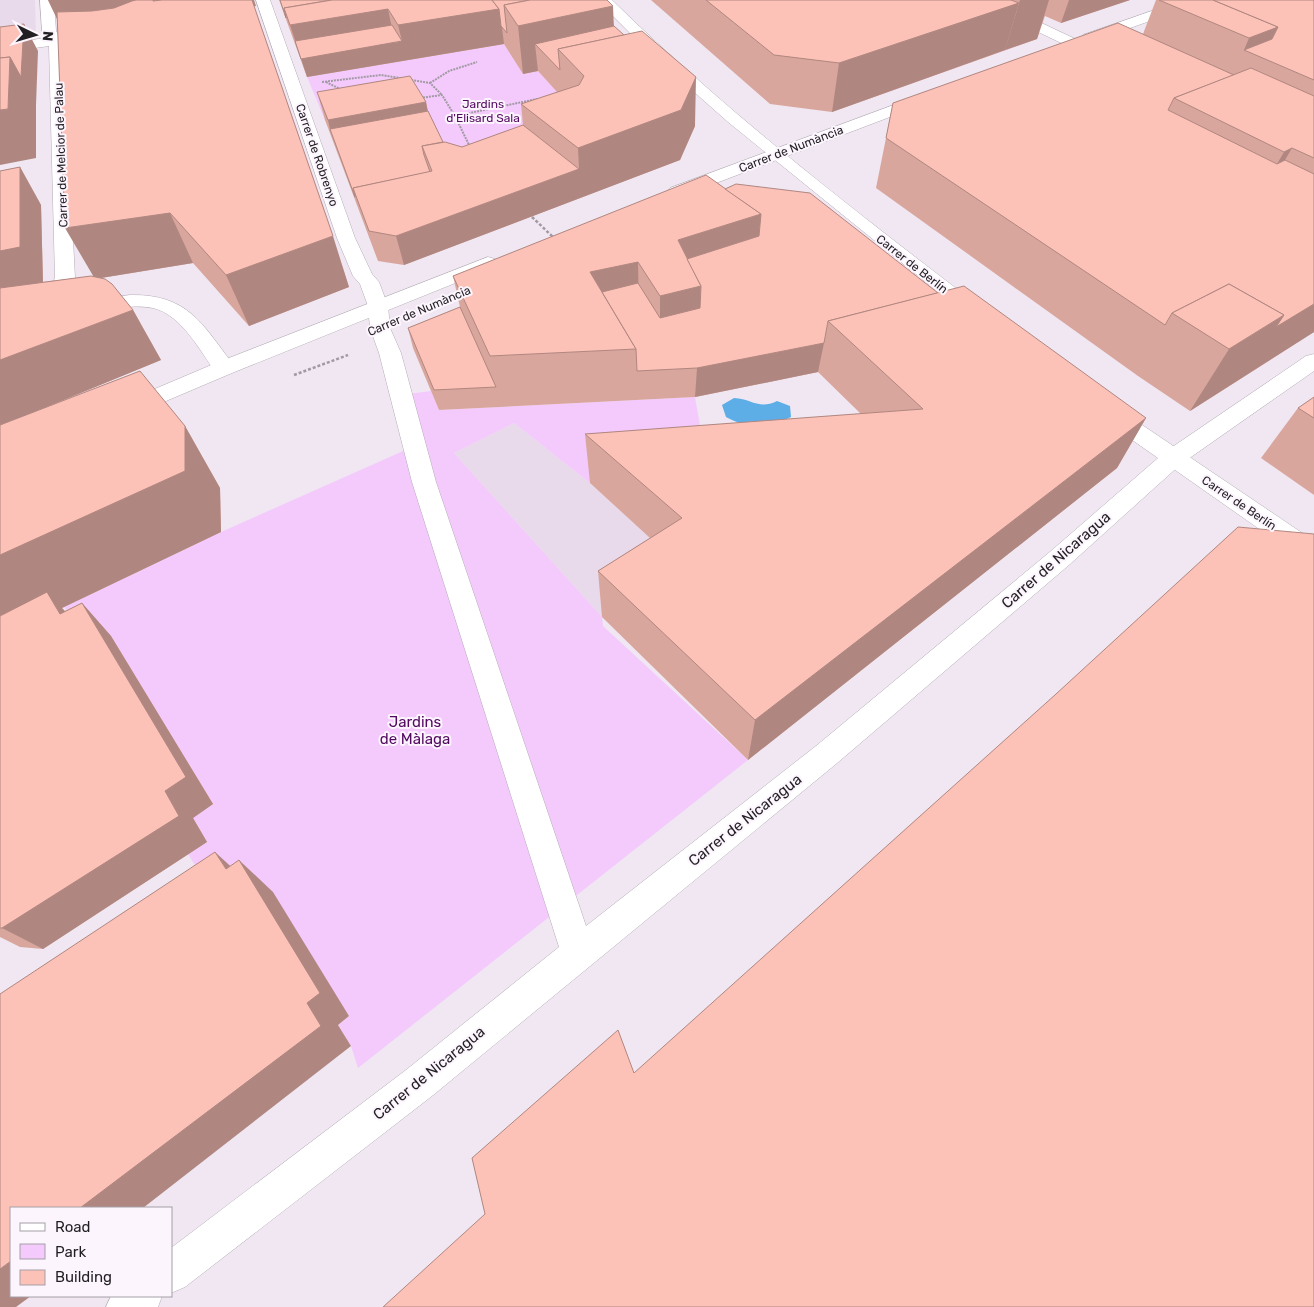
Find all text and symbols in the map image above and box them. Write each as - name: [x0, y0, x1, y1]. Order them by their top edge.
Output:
- north arrow: [10, 10, 60, 60]
- text: N: [39, 30, 56, 42]
- street label: Carrer de Melcior de Palau: [51, 82, 71, 228]
- park label: Jardins d'Elisard Sala: [446, 97, 520, 125]
- street label: Carrer de Robrenyo: [293, 102, 341, 208]
- street label: Carrer de Numància: [737, 123, 845, 175]
- street label: Carrer de Berlín: [874, 232, 950, 296]
- street label: Carrer de Numància: [365, 283, 473, 339]
- street label: Carrer de Berlín: [1199, 473, 1279, 533]
- street label: Carrer de Nicaragua: [998, 508, 1114, 612]
- park label: Jardins de Màlaga: [380, 713, 450, 748]
- street label: Carrer de Nicaragua: [685, 770, 805, 870]
- street label: Carrer de Nicaragua: [369, 1022, 489, 1124]
- legend: [10, 1207, 172, 1297]
- text: Road: [55, 1218, 91, 1236]
- text: Park: [55, 1243, 86, 1261]
- text: Building: [55, 1268, 112, 1286]

